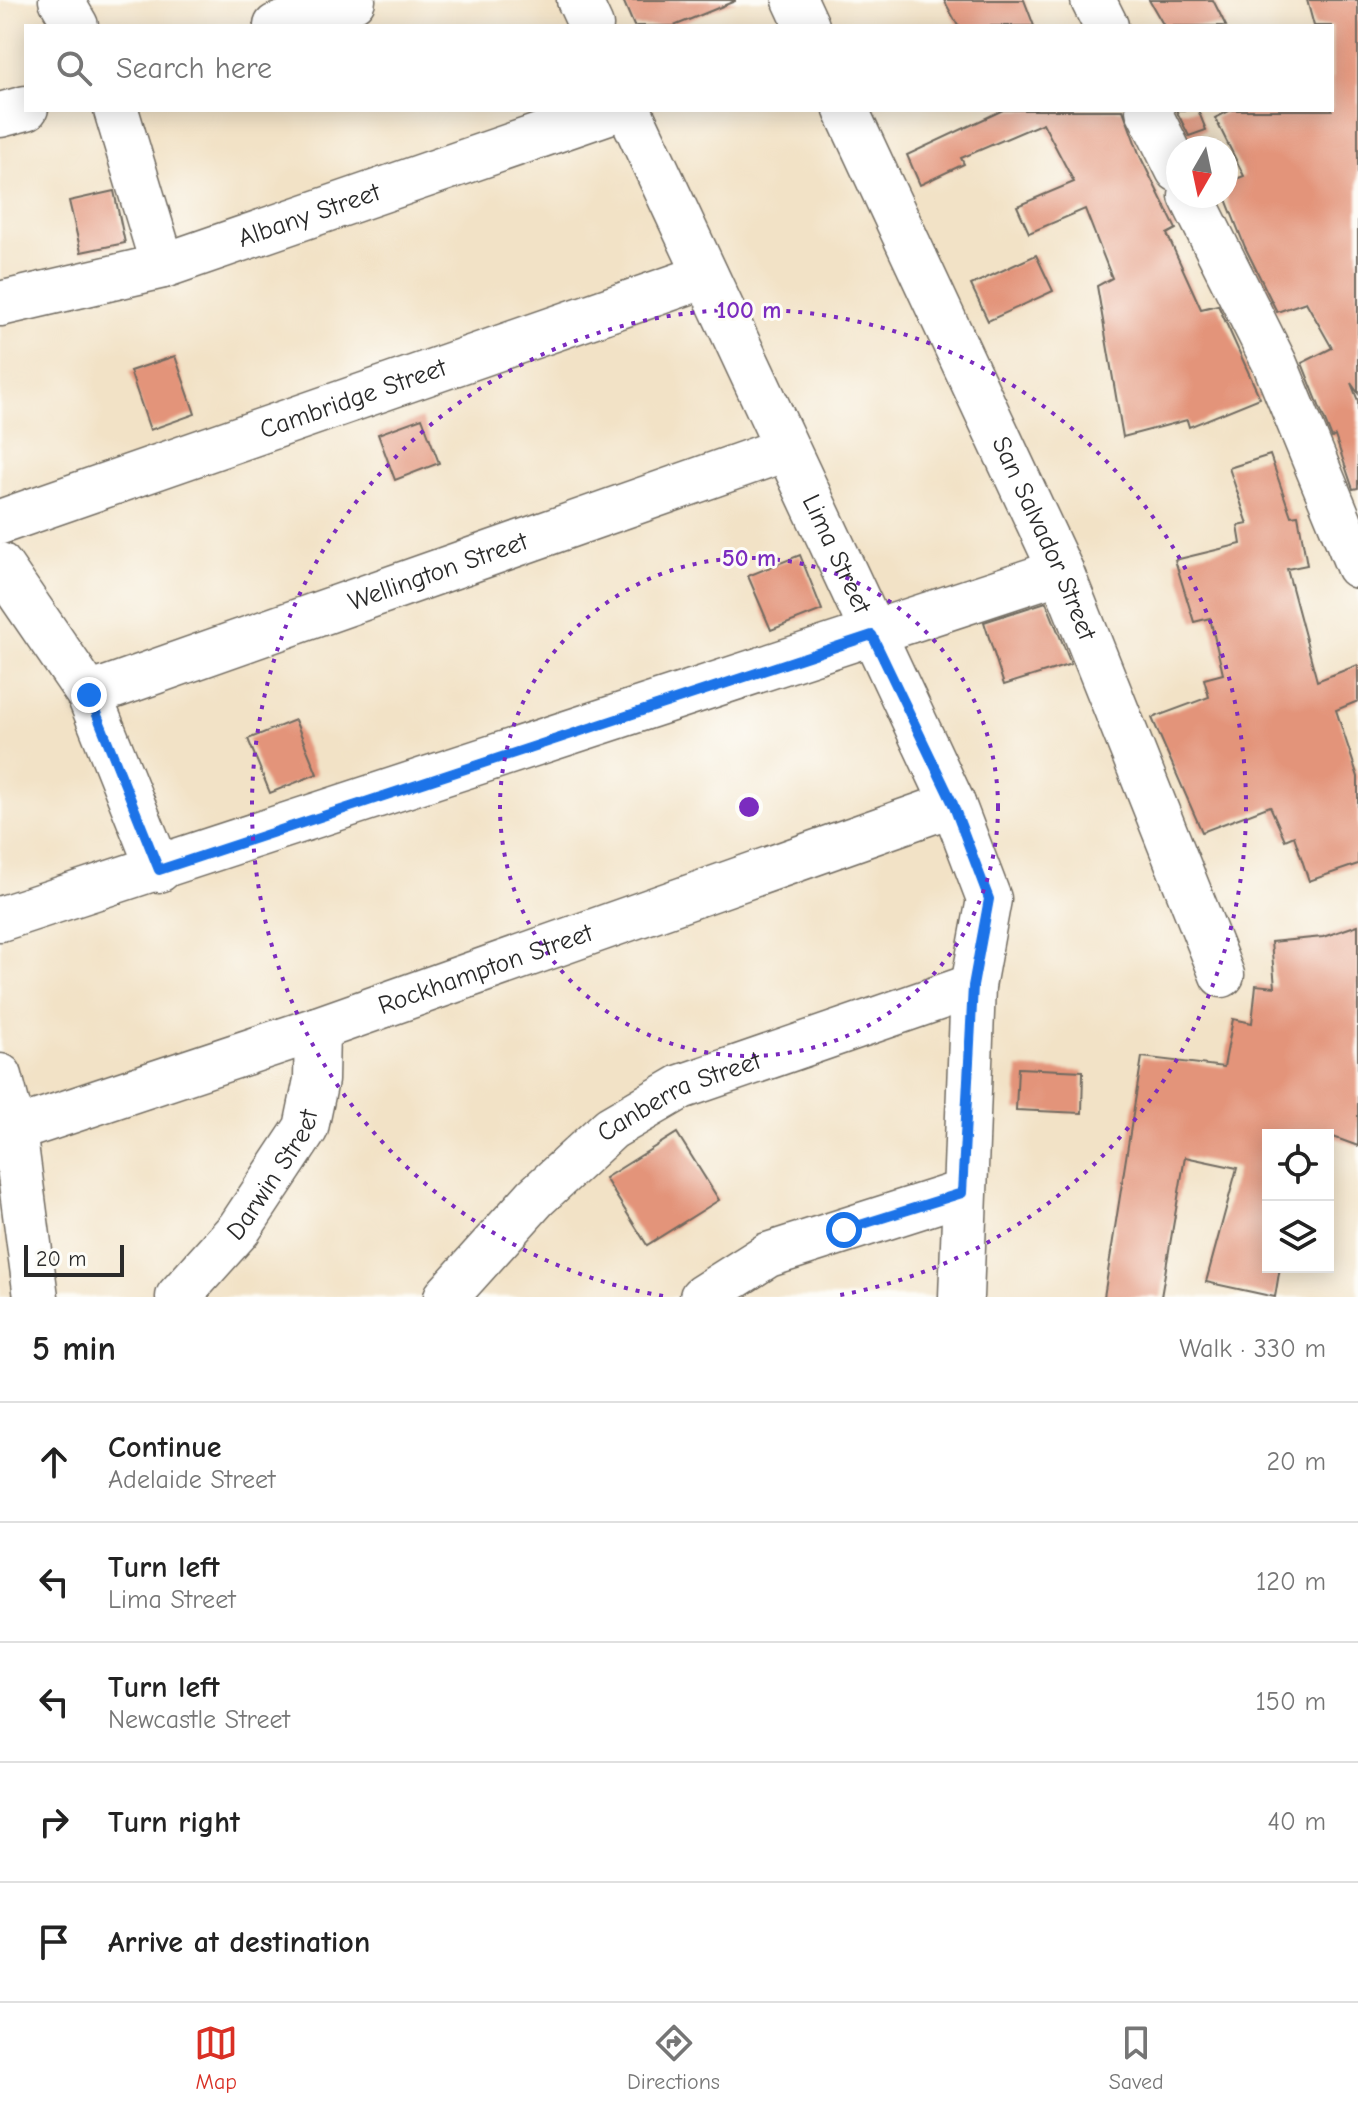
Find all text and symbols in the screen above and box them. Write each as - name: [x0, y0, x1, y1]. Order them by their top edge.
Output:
- search box: [24, 24, 1334, 112]
- icon: search: [52, 46, 96, 90]
- text: Search here: [116, 51, 272, 86]
- north arrow: [1166, 136, 1238, 208]
- street label: Albany Street: [234, 177, 385, 254]
- text: 100 m: [717, 296, 781, 324]
- street label: Cambridge Street: [256, 352, 452, 445]
- street label: San Salvador Street: [985, 432, 1103, 646]
- street label: Lima Street: [796, 490, 878, 620]
- street label: Wellington Street: [344, 526, 533, 617]
- text: 50 m: [722, 544, 776, 572]
- route end: [71, 677, 107, 713]
- centre of rings: [735, 793, 763, 821]
- street label: Rockhampton Street: [374, 917, 598, 1021]
- street label: Canberra Street: [591, 1045, 766, 1148]
- street label: Darwin Street: [221, 1105, 325, 1247]
- map controls: [1262, 1129, 1334, 1273]
- button: locate: [1262, 1129, 1334, 1201]
- button: layers: [1262, 1201, 1334, 1273]
- route start: [826, 1212, 862, 1248]
- scale bar: [24, 1241, 124, 1277]
- text: 20 m: [36, 1246, 86, 1272]
- text: 5 min: [32, 1329, 116, 1369]
- text: Walk · 330 m: [1179, 1334, 1326, 1364]
- text: Continue: [108, 1430, 222, 1465]
- icon: ahead: [32, 1440, 76, 1484]
- text: 20 m: [1266, 1447, 1326, 1477]
- text: Adelaide Street: [108, 1465, 276, 1495]
- text: Turn left: [108, 1550, 220, 1585]
- icon: left: [32, 1560, 76, 1604]
- text: 120 m: [1256, 1567, 1326, 1597]
- text: Lima Street: [108, 1585, 236, 1615]
- text: Turn left: [108, 1670, 220, 1705]
- icon: left: [32, 1680, 76, 1724]
- text: 150 m: [1256, 1687, 1326, 1717]
- text: Newcastle Street: [108, 1705, 290, 1735]
- icon: right: [32, 1800, 76, 1844]
- text: Turn right: [108, 1805, 240, 1840]
- text: 40 m: [1267, 1807, 1326, 1837]
- icon: arrive: [32, 1920, 76, 1964]
- text: Arrive at destination: [108, 1925, 370, 1960]
- tab: Map: [194, 2021, 238, 2095]
- tab: Directions: [627, 2021, 720, 2095]
- tab: Saved: [1109, 2021, 1164, 2095]

